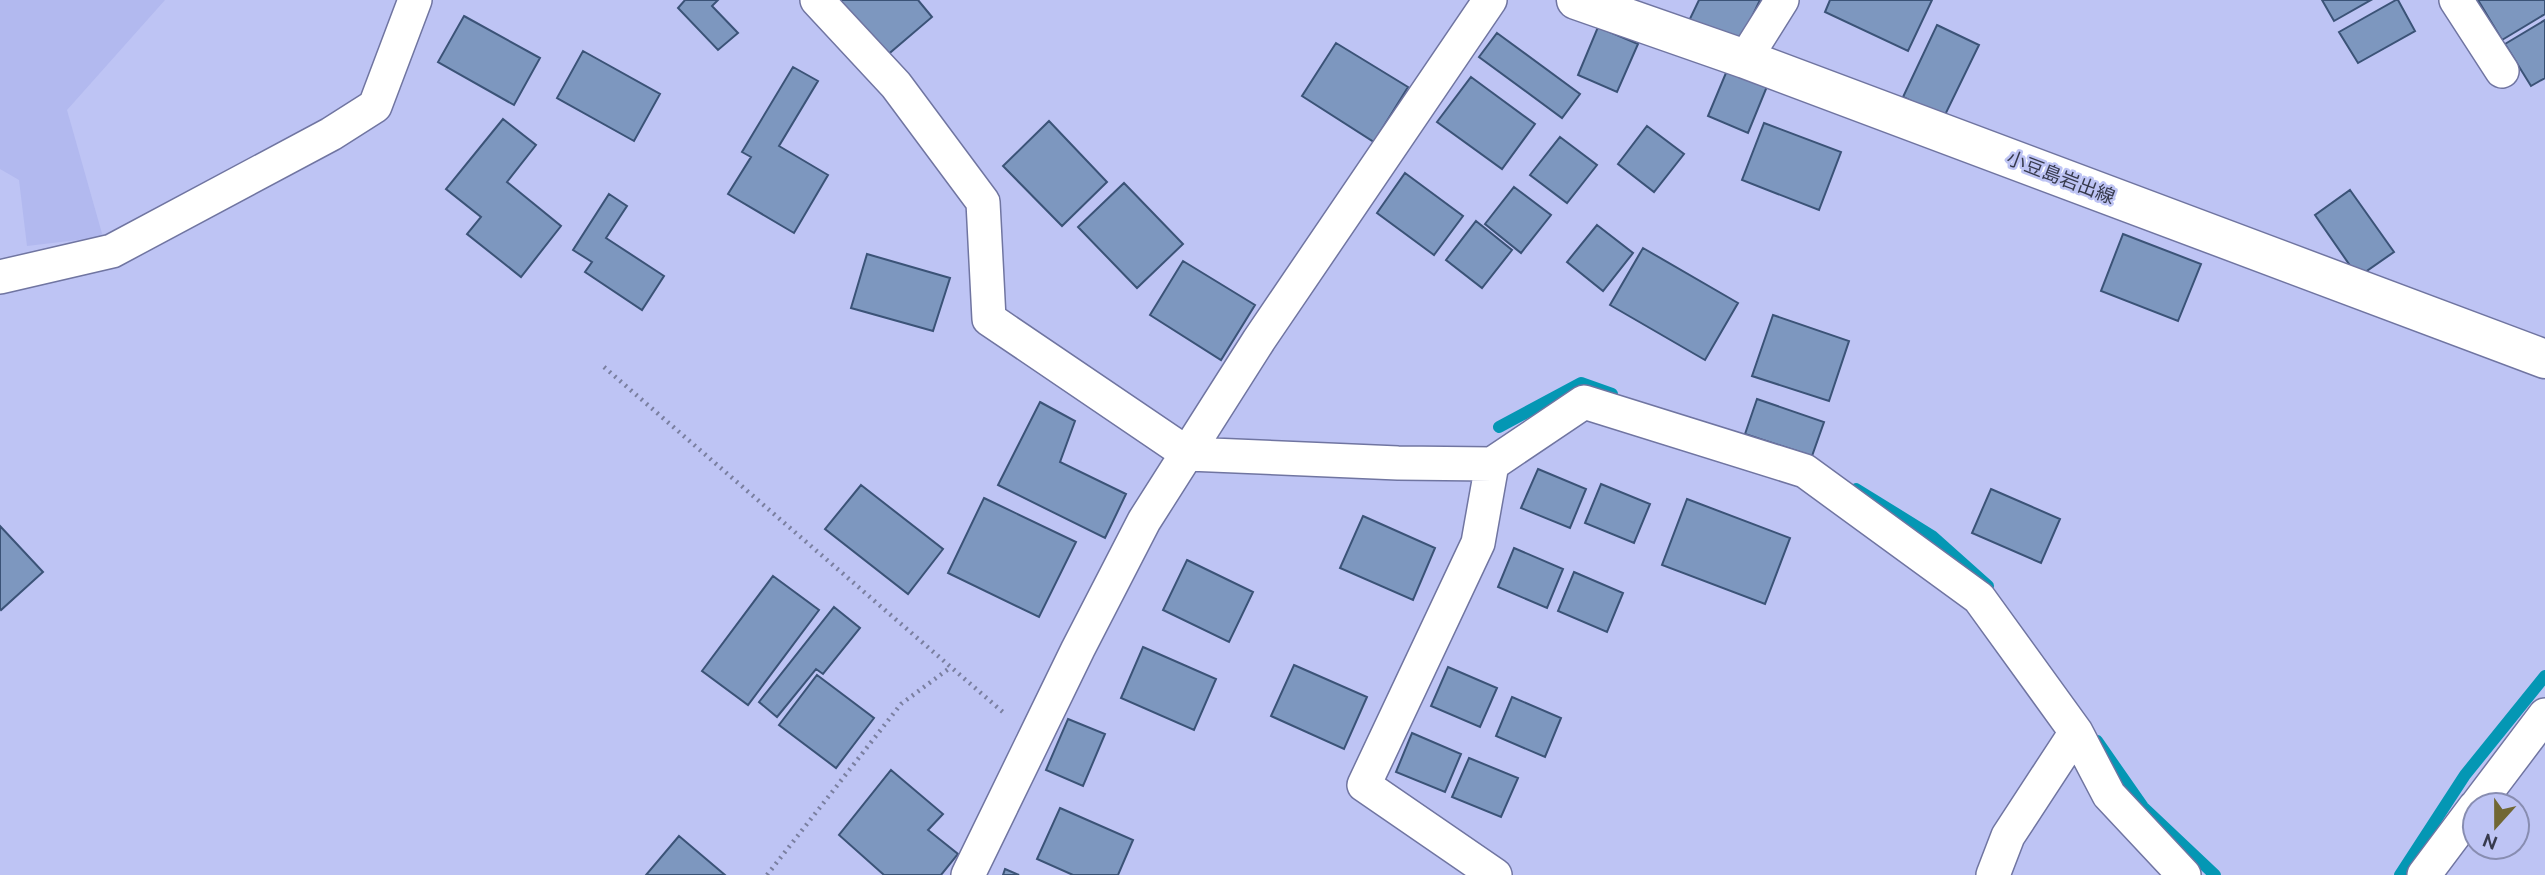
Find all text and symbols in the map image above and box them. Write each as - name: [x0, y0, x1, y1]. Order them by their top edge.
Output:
- street label: 小豆島岩出線: [2004, 146, 2118, 208]
- north arrow: [2461, 791, 2531, 861]
- text: N: [2479, 829, 2500, 855]

